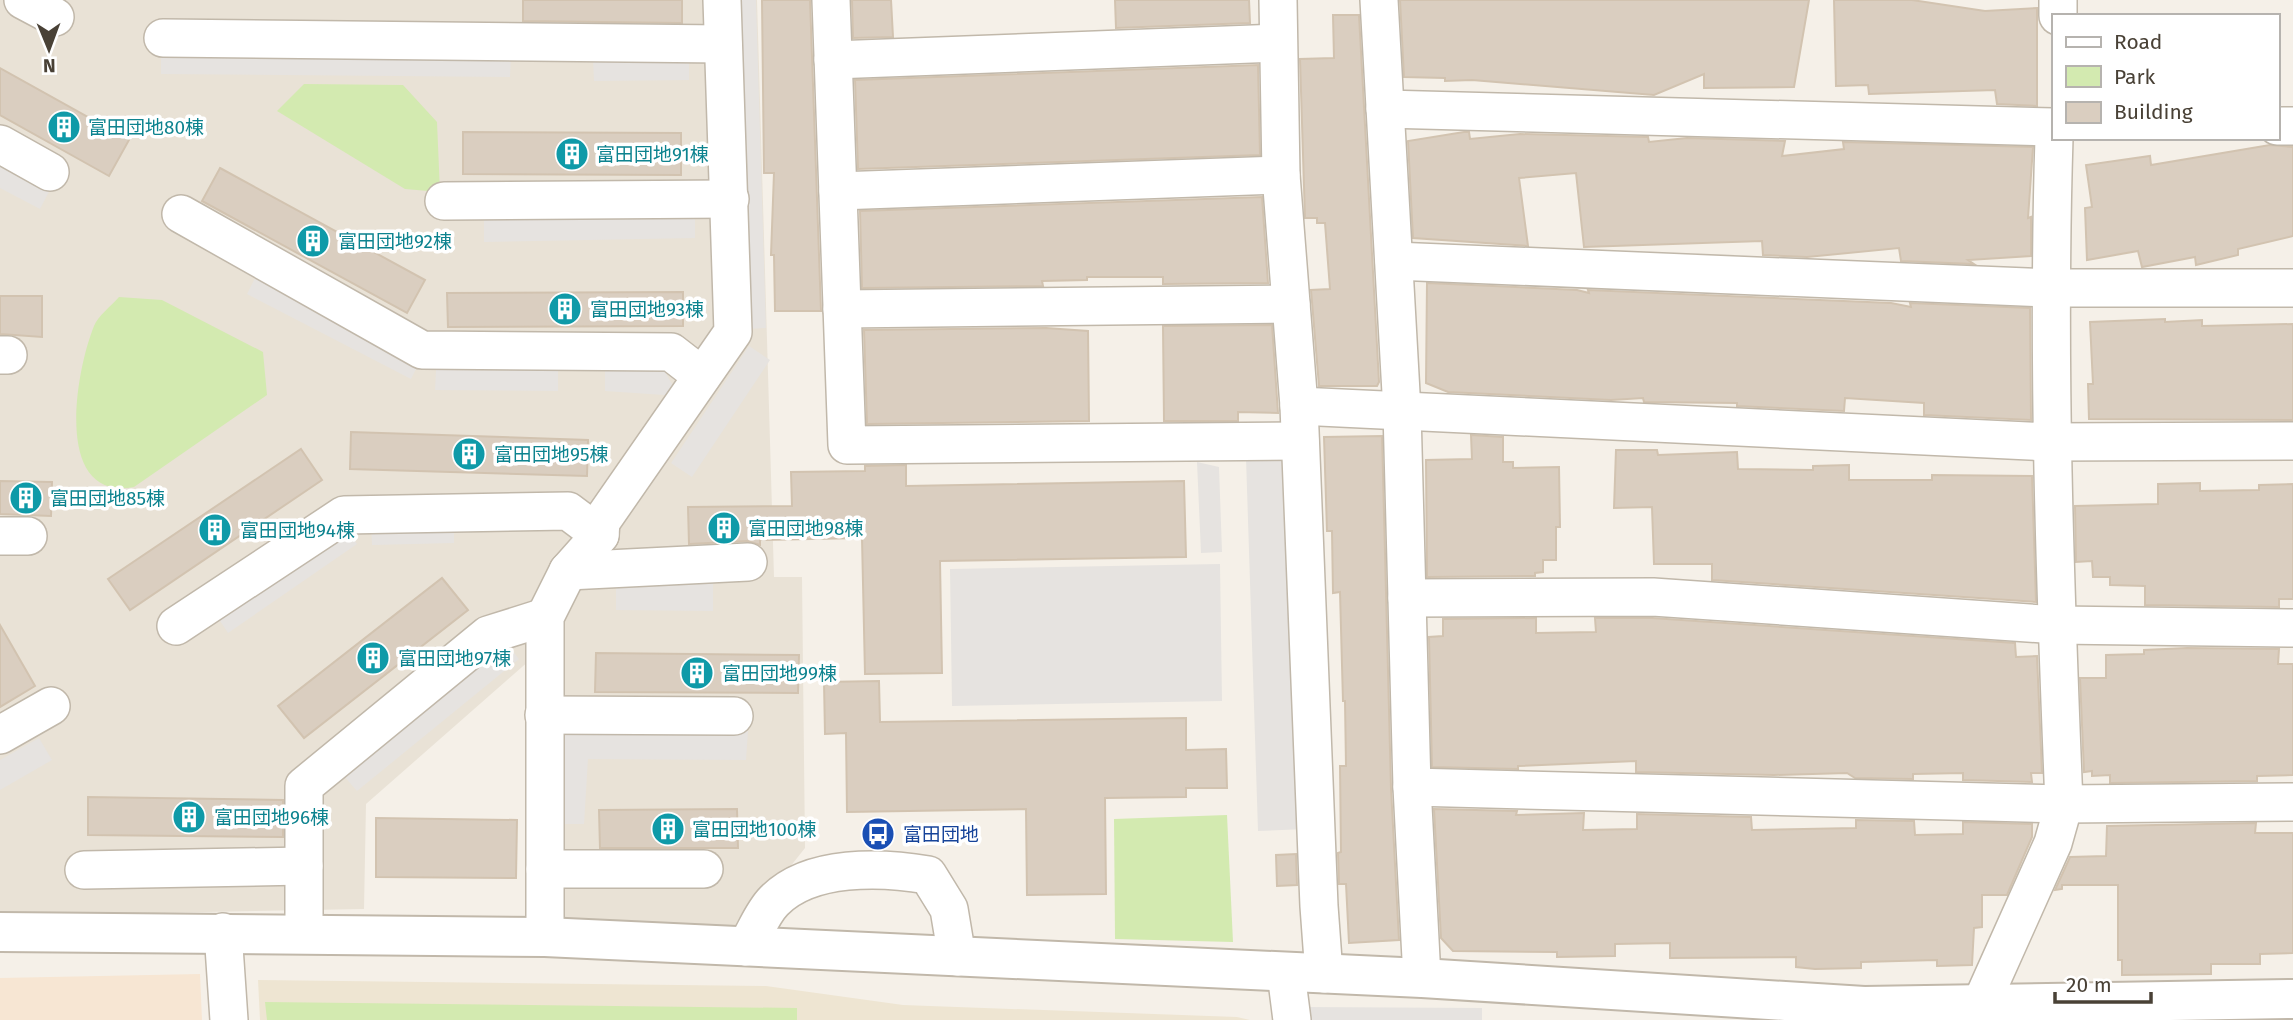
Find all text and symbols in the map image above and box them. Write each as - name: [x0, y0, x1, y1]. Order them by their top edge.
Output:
- north arrow: [14, 14, 84, 84]
- legend: [2052, 14, 2279, 140]
- text: Road: [2114, 29, 2162, 55]
- text: N: [43, 54, 56, 77]
- text: Park: [2114, 64, 2156, 90]
- text: Building: [2114, 99, 2193, 125]
- building icon: 富田団地80棟: [45, 108, 83, 146]
- place label: 富田団地80棟: [88, 116, 204, 139]
- building icon: 富田団地91棟: [553, 135, 591, 173]
- place label: 富田団地91棟: [596, 143, 709, 166]
- building icon: 富田団地92棟: [294, 222, 332, 260]
- place label: 富田団地92棟: [338, 230, 452, 253]
- building icon: 富田団地93棟: [546, 290, 584, 328]
- place label: 富田団地93棟: [590, 298, 704, 321]
- building icon: 富田団地95棟: [450, 435, 488, 473]
- place label: 富田団地95棟: [494, 443, 609, 466]
- building icon: 富田団地85棟: [7, 479, 45, 517]
- place label: 富田団地85棟: [50, 487, 165, 510]
- building icon: 富田団地98棟: [705, 509, 743, 547]
- building icon: 富田団地94棟: [196, 511, 234, 549]
- place label: 富田団地98棟: [748, 517, 863, 540]
- place label: 富田団地94棟: [240, 519, 355, 542]
- building icon: 富田団地97棟: [354, 639, 392, 677]
- place label: 富田団地97棟: [398, 647, 511, 670]
- building icon: 富田団地99棟: [678, 654, 716, 692]
- place label: 富田団地99棟: [722, 662, 837, 685]
- building icon: 富田団地96棟: [170, 798, 208, 836]
- place label: 富田団地96棟: [214, 806, 329, 829]
- building icon: 富田団地100棟: [649, 810, 687, 848]
- bus stop icon: 富田団地: [859, 815, 897, 853]
- place label: 富田団地100棟: [692, 818, 816, 841]
- place label: 富田団地: [903, 823, 979, 846]
- scale bar: [2055, 960, 2151, 1004]
- text: 20 m: [2066, 972, 2112, 998]

